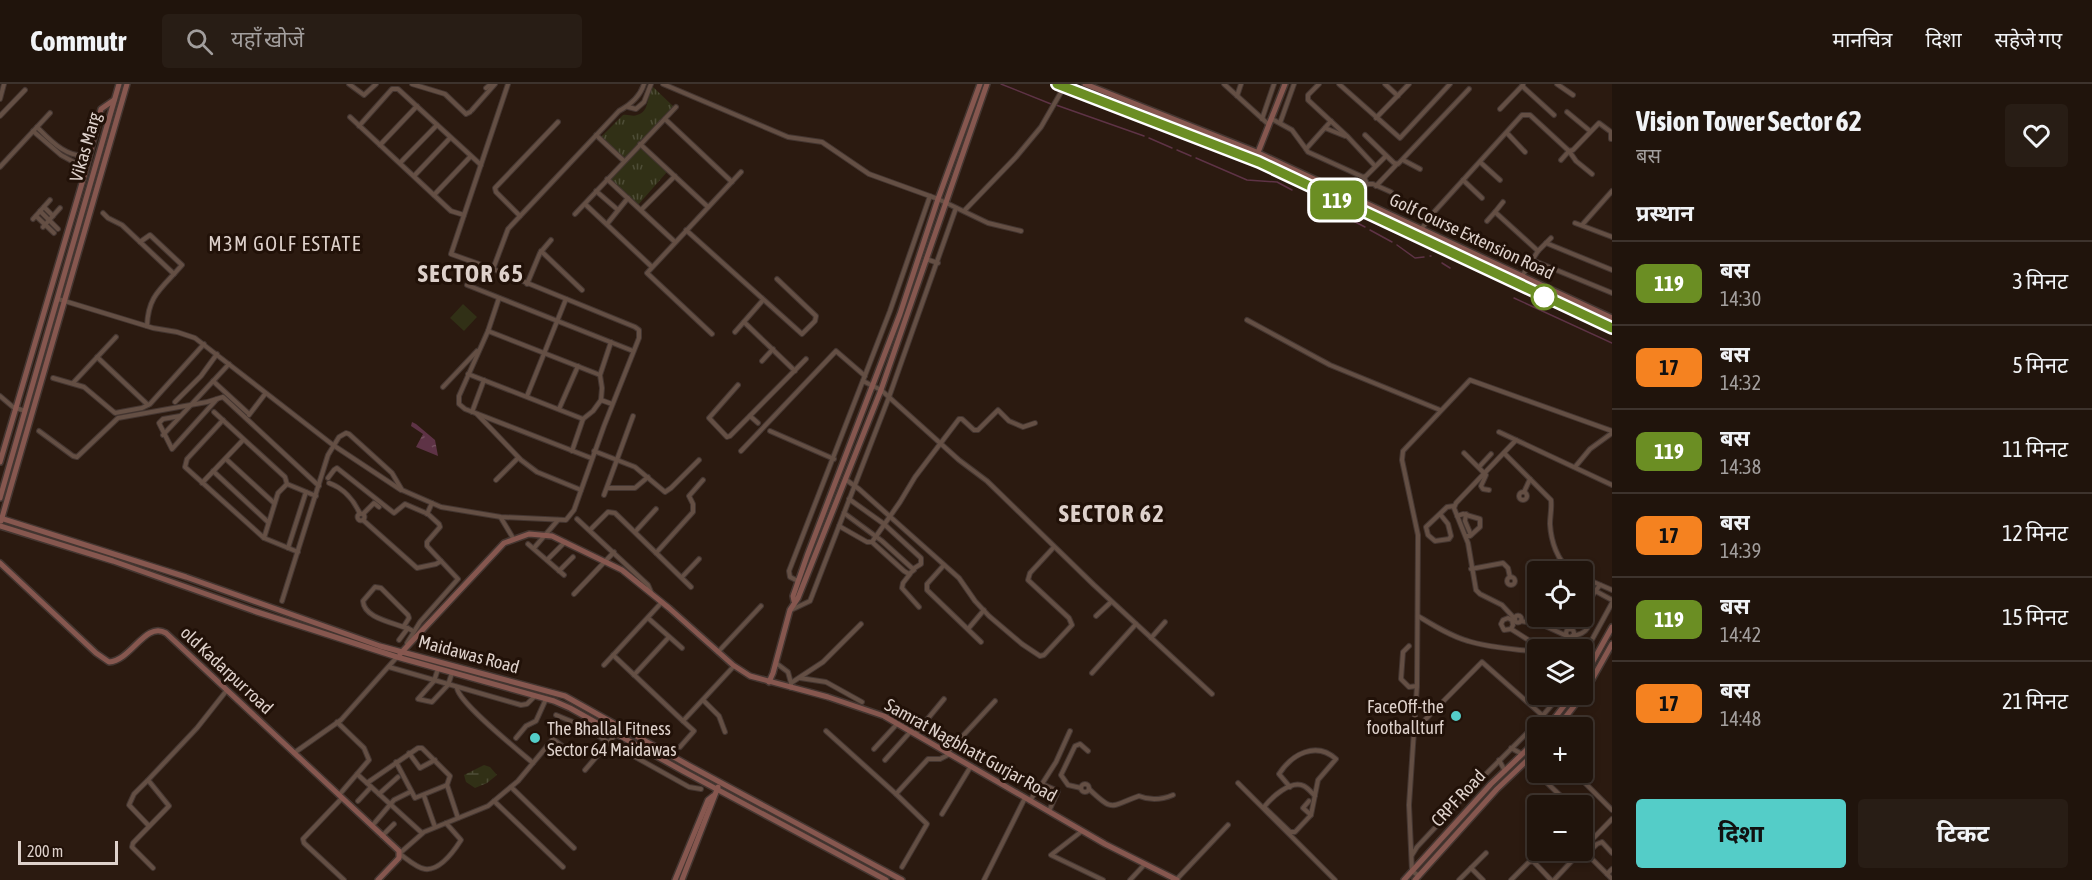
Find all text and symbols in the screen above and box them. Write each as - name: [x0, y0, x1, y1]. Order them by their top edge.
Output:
- search box: [162, 14, 582, 68]
- text: Commutr: [30, 25, 126, 57]
- icon: search: [183, 25, 216, 58]
- text: यहाँ खोजें: [231, 26, 304, 52]
- text: मानचित्र: [1832, 27, 1892, 51]
- text: दिशा: [1925, 27, 1962, 51]
- text: सहेजे गए: [1995, 27, 2062, 51]
- button: heart: [2005, 104, 2068, 167]
- text: Vision Tower Sector 62: [1636, 105, 1862, 137]
- street label: Vikas Marg: [65, 110, 105, 184]
- text: बस: [1636, 144, 1661, 167]
- line badge: 119: [1302, 180, 1372, 220]
- text: 119: [1322, 188, 1352, 212]
- street label: Golf Course Extension Road: [1386, 189, 1558, 283]
- text: प्रस्थान: [1636, 200, 1694, 226]
- district label: M3M GOLF ESTATE: [208, 232, 362, 255]
- text: बस: [1720, 257, 1750, 283]
- district label: SECTOR 65: [418, 260, 524, 287]
- text: 3 मिनट: [2012, 268, 2068, 294]
- text: 119: [1654, 271, 1684, 295]
- unlabelled marker: [1531, 284, 1557, 310]
- text: 14:30: [1720, 287, 1761, 310]
- text: बस: [1720, 341, 1750, 367]
- text: 5 मिनट: [2012, 352, 2068, 378]
- text: 17: [1659, 355, 1679, 379]
- text: 14:32: [1720, 371, 1761, 394]
- text: बस: [1720, 425, 1750, 451]
- text: 11 मिनट: [2002, 436, 2068, 462]
- text: 119: [1654, 439, 1684, 463]
- text: 14:38: [1720, 455, 1761, 478]
- district label: SECTOR 62: [1059, 500, 1165, 527]
- text: बस: [1720, 509, 1750, 535]
- text: 12 मिनट: [2002, 520, 2068, 546]
- text: 17: [1659, 523, 1679, 547]
- text: 14:39: [1720, 539, 1761, 562]
- map controls: [1527, 561, 1593, 861]
- button: locate: [1527, 561, 1593, 627]
- text: बस: [1720, 593, 1750, 619]
- text: 15 मिनट: [2002, 604, 2068, 630]
- text: 119: [1654, 607, 1684, 631]
- street label: old Kadarpur road: [176, 622, 278, 718]
- text: 14:42: [1720, 623, 1761, 646]
- street label: Maidawas Road: [416, 630, 522, 678]
- button: layers: [1527, 639, 1593, 705]
- text: बस: [1720, 677, 1750, 703]
- text: 21 मिनट: [2002, 688, 2068, 714]
- text: 17: [1659, 691, 1679, 715]
- street label: Samrat Nagbhatt Gurjar Road: [881, 694, 1061, 806]
- place label: FaceOff-the footballturf: [1367, 696, 1444, 738]
- text: 14:48: [1720, 707, 1761, 730]
- marker: FaceOff-the footballturf: [1449, 709, 1463, 723]
- button: +: [1527, 717, 1593, 783]
- place label: The Bhallal Fitness Sector 64 Maidawas: [547, 718, 677, 760]
- marker: The Bhallal Fitness Sector 64 Maidawas: [528, 731, 542, 745]
- street label: CRPF Road: [1426, 765, 1490, 831]
- button: −: [1527, 795, 1593, 861]
- button: दिशा: [1636, 799, 1846, 868]
- button: टिकट: [1858, 799, 2068, 868]
- scale bar: [18, 838, 118, 866]
- text: 200 m: [27, 842, 63, 860]

